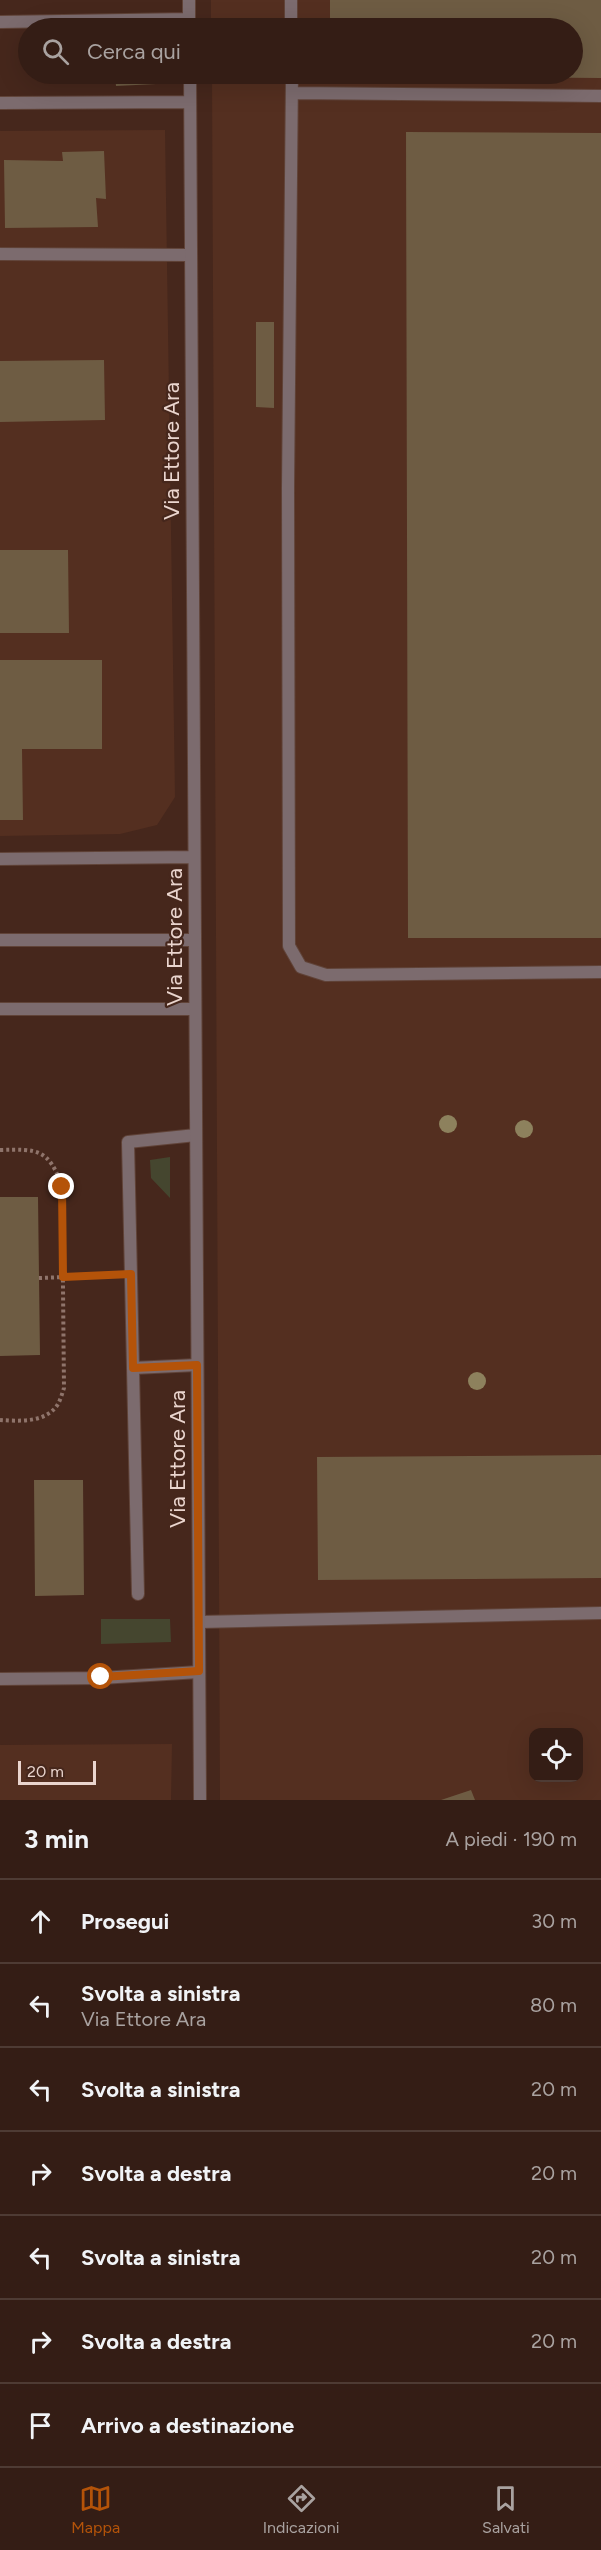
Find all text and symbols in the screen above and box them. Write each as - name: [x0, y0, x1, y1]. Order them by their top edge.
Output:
- search box: [18, 18, 583, 84]
- icon: search: [39, 35, 72, 68]
- text: Cerca qui: [87, 38, 181, 65]
- street label: Via Ettore Ara: [158, 382, 185, 520]
- street label: Via Ettore Ara: [161, 868, 188, 1006]
- route end: [48, 1173, 74, 1199]
- street label: Via Ettore Ara: [164, 1390, 191, 1528]
- route start: [87, 1663, 113, 1689]
- map controls: [529, 1728, 583, 1782]
- button: locate: [529, 1728, 583, 1782]
- scale bar: [18, 1758, 96, 1786]
- text: 20 m: [27, 1762, 64, 1781]
- text: 3 min: [24, 1823, 89, 1855]
- text: A piedi · 190 m: [445, 1827, 577, 1851]
- icon: ahead: [24, 1905, 57, 1938]
- text: Prosegui: [81, 1908, 169, 1935]
- text: 30 m: [531, 1909, 577, 1933]
- text: Svolta a sinistra: [81, 1980, 240, 2007]
- icon: left: [24, 1989, 57, 2022]
- text: 80 m: [530, 1993, 577, 2017]
- text: Via Ettore Ara: [81, 2007, 206, 2031]
- icon: left: [24, 2073, 57, 2106]
- text: Svolta a sinistra: [81, 2076, 240, 2103]
- text: 20 m: [531, 2077, 577, 2101]
- icon: right: [24, 2157, 57, 2190]
- text: Svolta a destra: [81, 2160, 231, 2187]
- text: 20 m: [531, 2161, 577, 2185]
- icon: left: [24, 2241, 57, 2274]
- text: Svolta a sinistra: [81, 2244, 240, 2271]
- text: 20 m: [531, 2245, 577, 2269]
- icon: right: [24, 2325, 57, 2358]
- text: Svolta a destra: [81, 2328, 231, 2355]
- text: 20 m: [531, 2329, 577, 2353]
- icon: arrive: [24, 2409, 57, 2442]
- text: Arrivo a destinazione: [81, 2412, 294, 2439]
- tab: Mappa: [71, 2482, 120, 2537]
- tab: Indicazioni: [263, 2482, 339, 2537]
- tab: Salvati: [482, 2482, 530, 2537]

